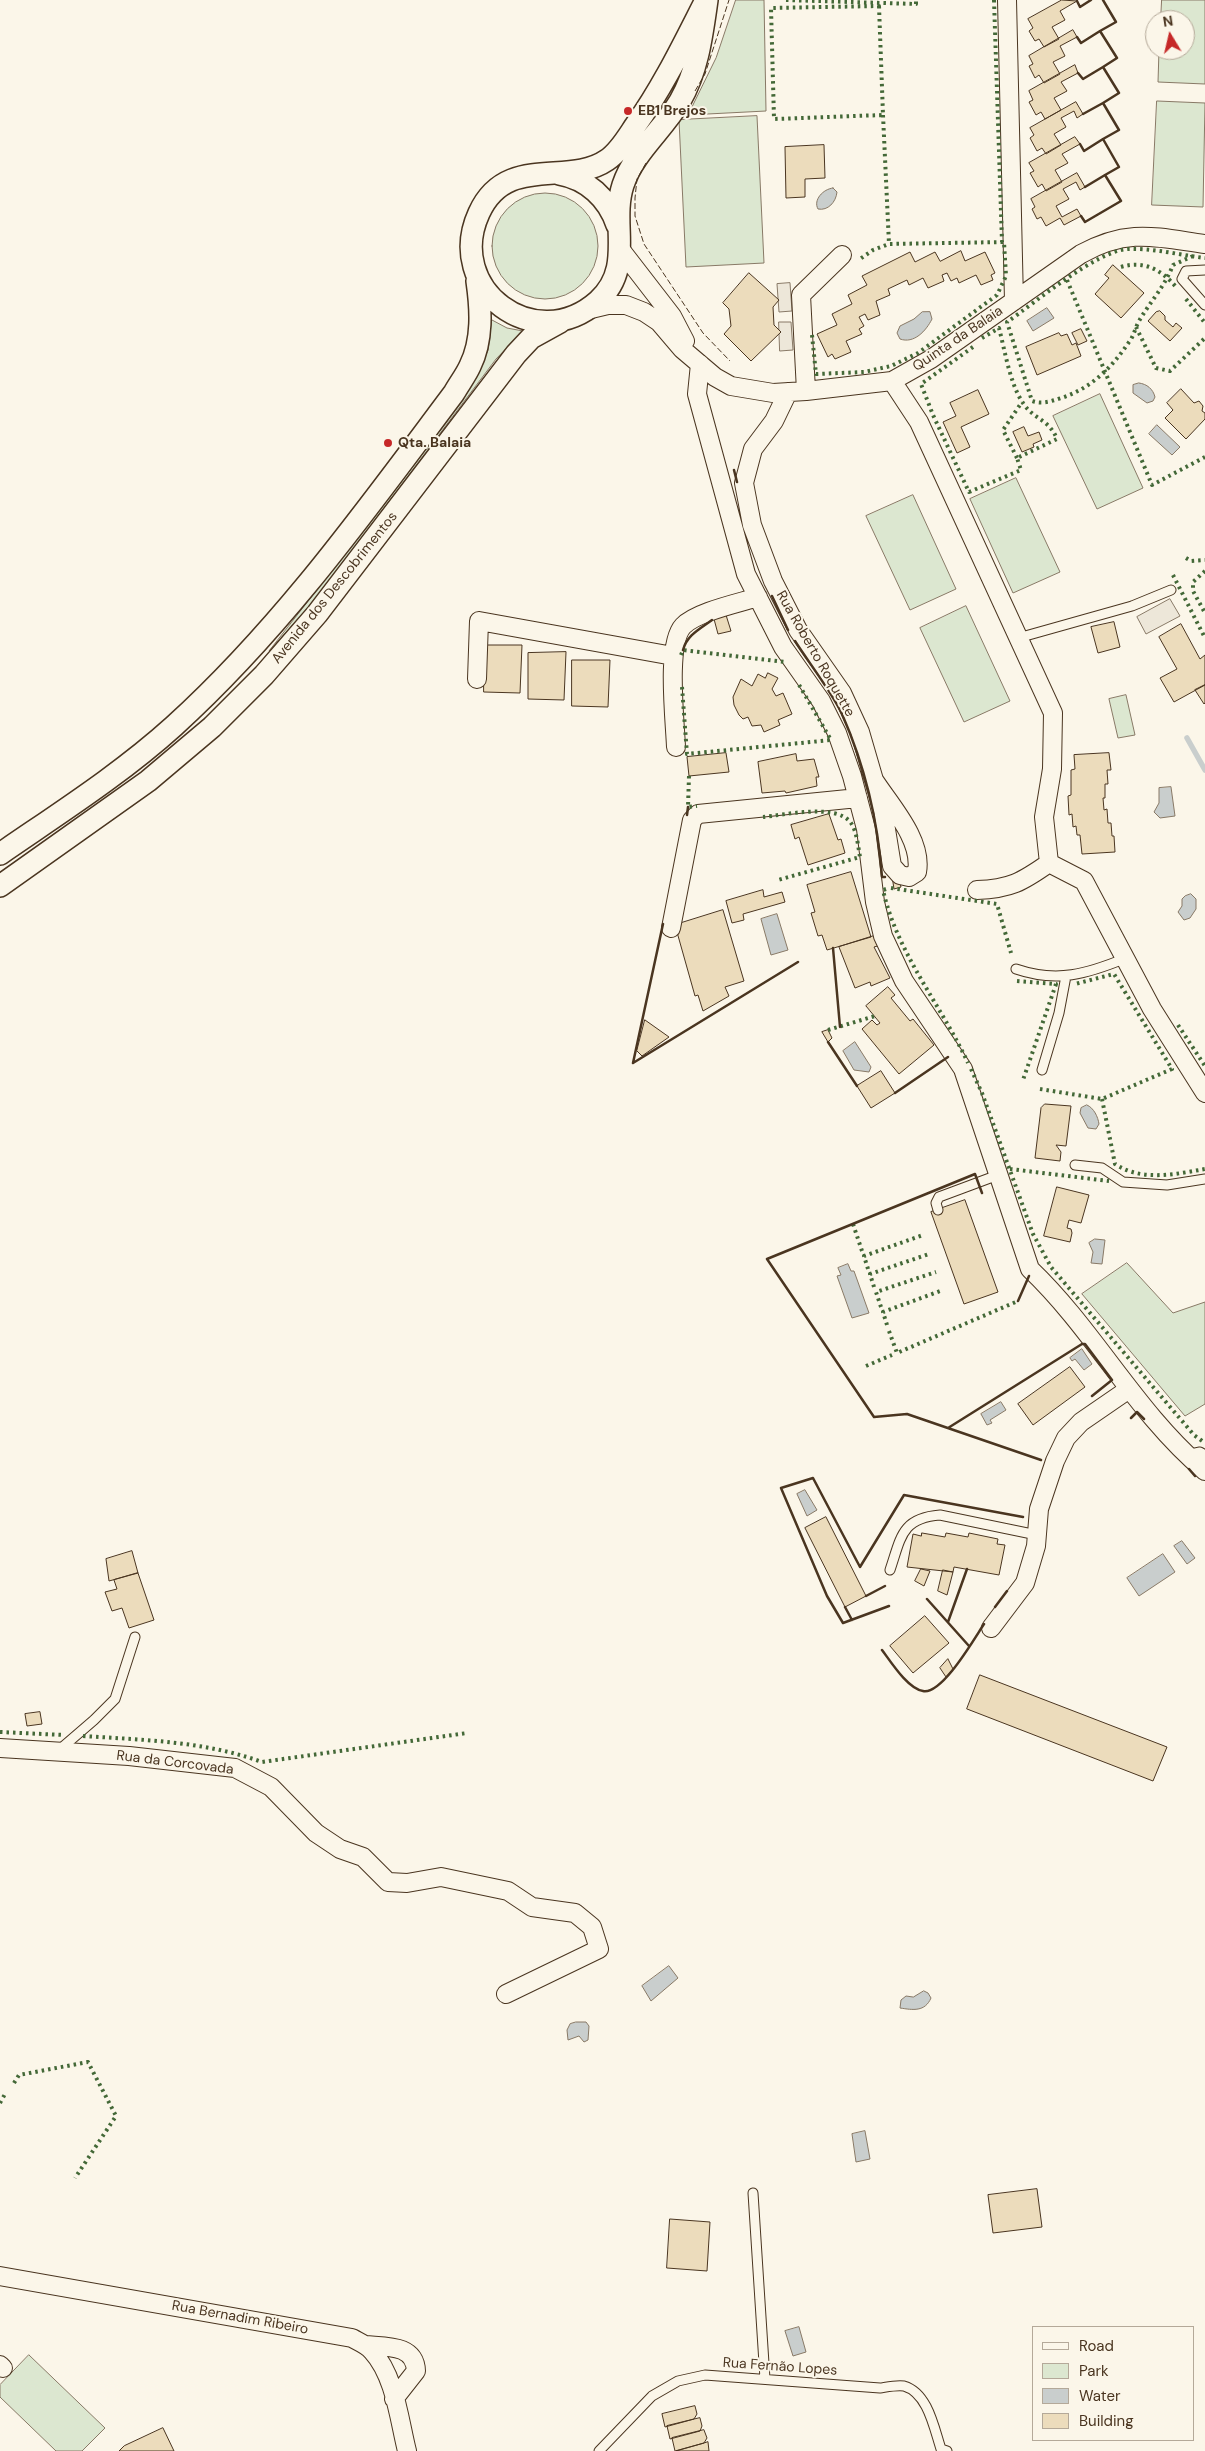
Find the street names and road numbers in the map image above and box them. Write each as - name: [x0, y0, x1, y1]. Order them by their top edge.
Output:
- street label: Quinta da Balaia: [910, 303, 1006, 375]
- street label: Avenida dos Descobrimentos: [269, 509, 401, 667]
- street label: Rua Roberto Roquette: [772, 588, 858, 720]
- street label: Rua da Corcovada: [115, 1747, 235, 1779]
- street label: Rua Bernadim Ribeiro: [170, 2298, 310, 2338]
- street label: Rua Fernão Lopes: [722, 2355, 838, 2379]

